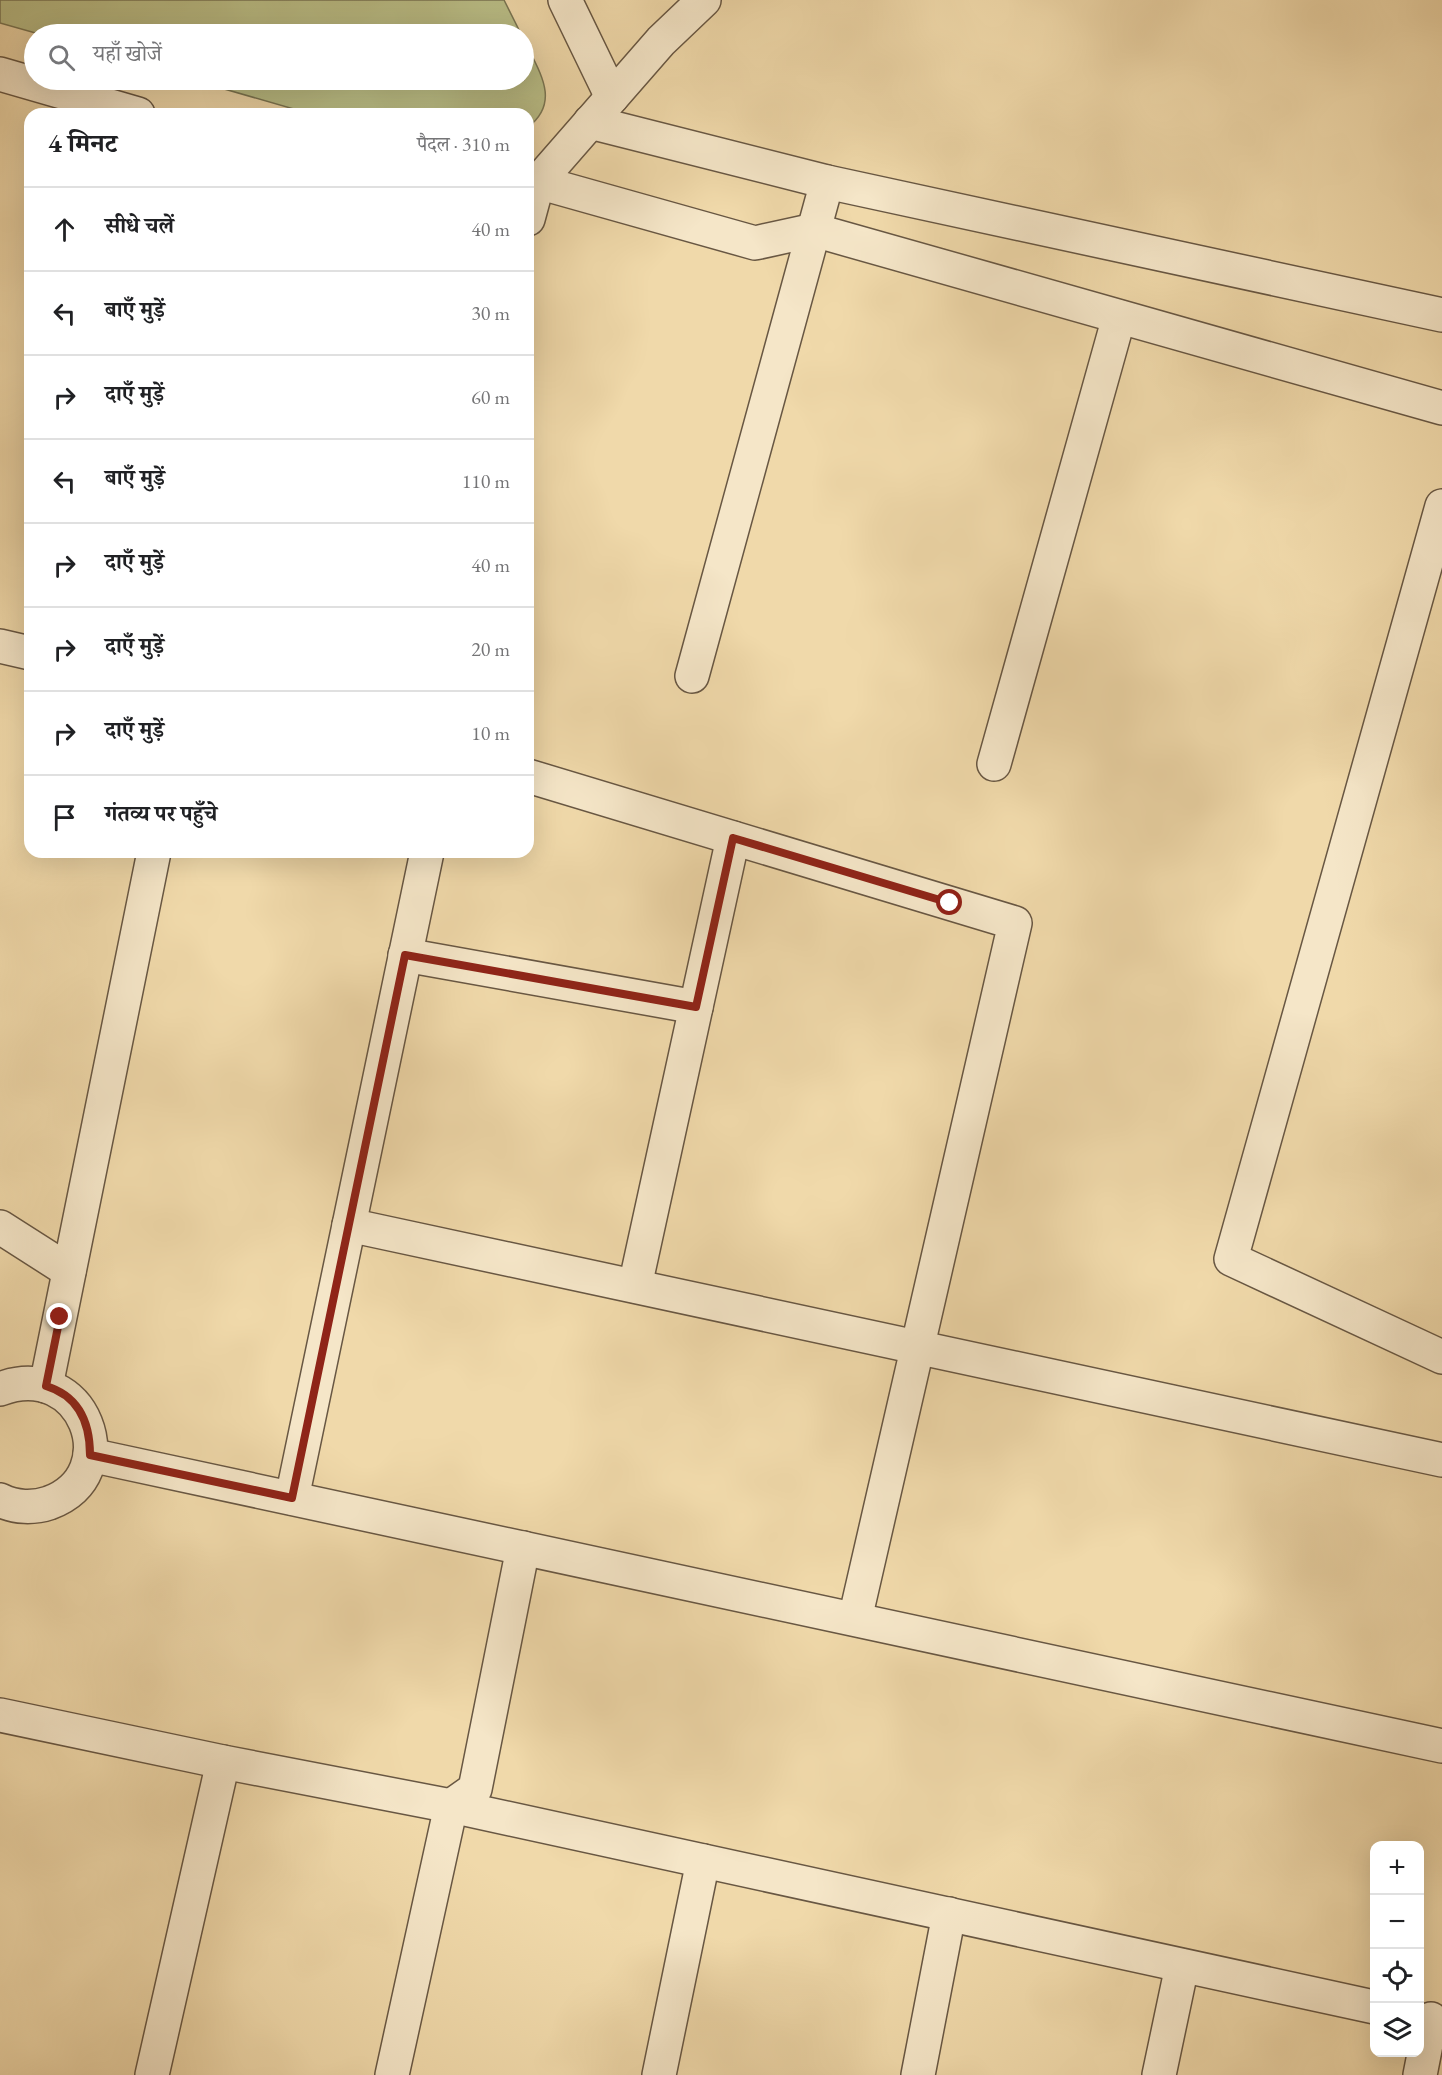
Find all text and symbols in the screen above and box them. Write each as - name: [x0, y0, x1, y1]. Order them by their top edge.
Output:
- search box: [24, 24, 534, 90]
- text: यहाँ खोजें: [93, 39, 162, 68]
- icon: search: [45, 41, 78, 74]
- text: 4 मिनट: [48, 126, 117, 160]
- text: पैदल · 310 m: [417, 131, 510, 157]
- text: सीधे चलें: [105, 211, 174, 240]
- icon: ahead: [48, 213, 81, 246]
- text: 40 m: [471, 216, 510, 242]
- text: बाएँ मुड़ें: [105, 295, 165, 324]
- icon: left: [48, 297, 81, 330]
- text: 30 m: [471, 300, 510, 326]
- text: दाएँ मुड़ें: [105, 379, 164, 408]
- icon: right: [48, 381, 81, 414]
- text: 60 m: [471, 384, 510, 410]
- text: बाएँ मुड़ें: [105, 463, 165, 492]
- icon: left: [48, 465, 81, 498]
- text: 110 m: [462, 468, 510, 494]
- text: दाएँ मुड़ें: [105, 547, 164, 576]
- icon: right: [48, 549, 81, 582]
- text: 40 m: [471, 552, 510, 578]
- text: दाएँ मुड़ें: [105, 631, 164, 660]
- icon: right: [48, 633, 81, 666]
- text: 20 m: [471, 636, 510, 662]
- text: दाएँ मुड़ें: [105, 715, 164, 744]
- icon: right: [48, 717, 81, 750]
- text: 10 m: [471, 720, 510, 746]
- text: गंतव्य पर पहुँचे: [105, 799, 217, 828]
- icon: arrive: [48, 801, 81, 834]
- route start: [936, 889, 962, 915]
- route end: [46, 1303, 72, 1329]
- map controls: [1370, 1841, 1424, 2057]
- button: +: [1370, 1841, 1424, 1895]
- button: −: [1370, 1895, 1424, 1949]
- button: locate: [1370, 1949, 1424, 2003]
- button: layers: [1370, 2003, 1424, 2057]

